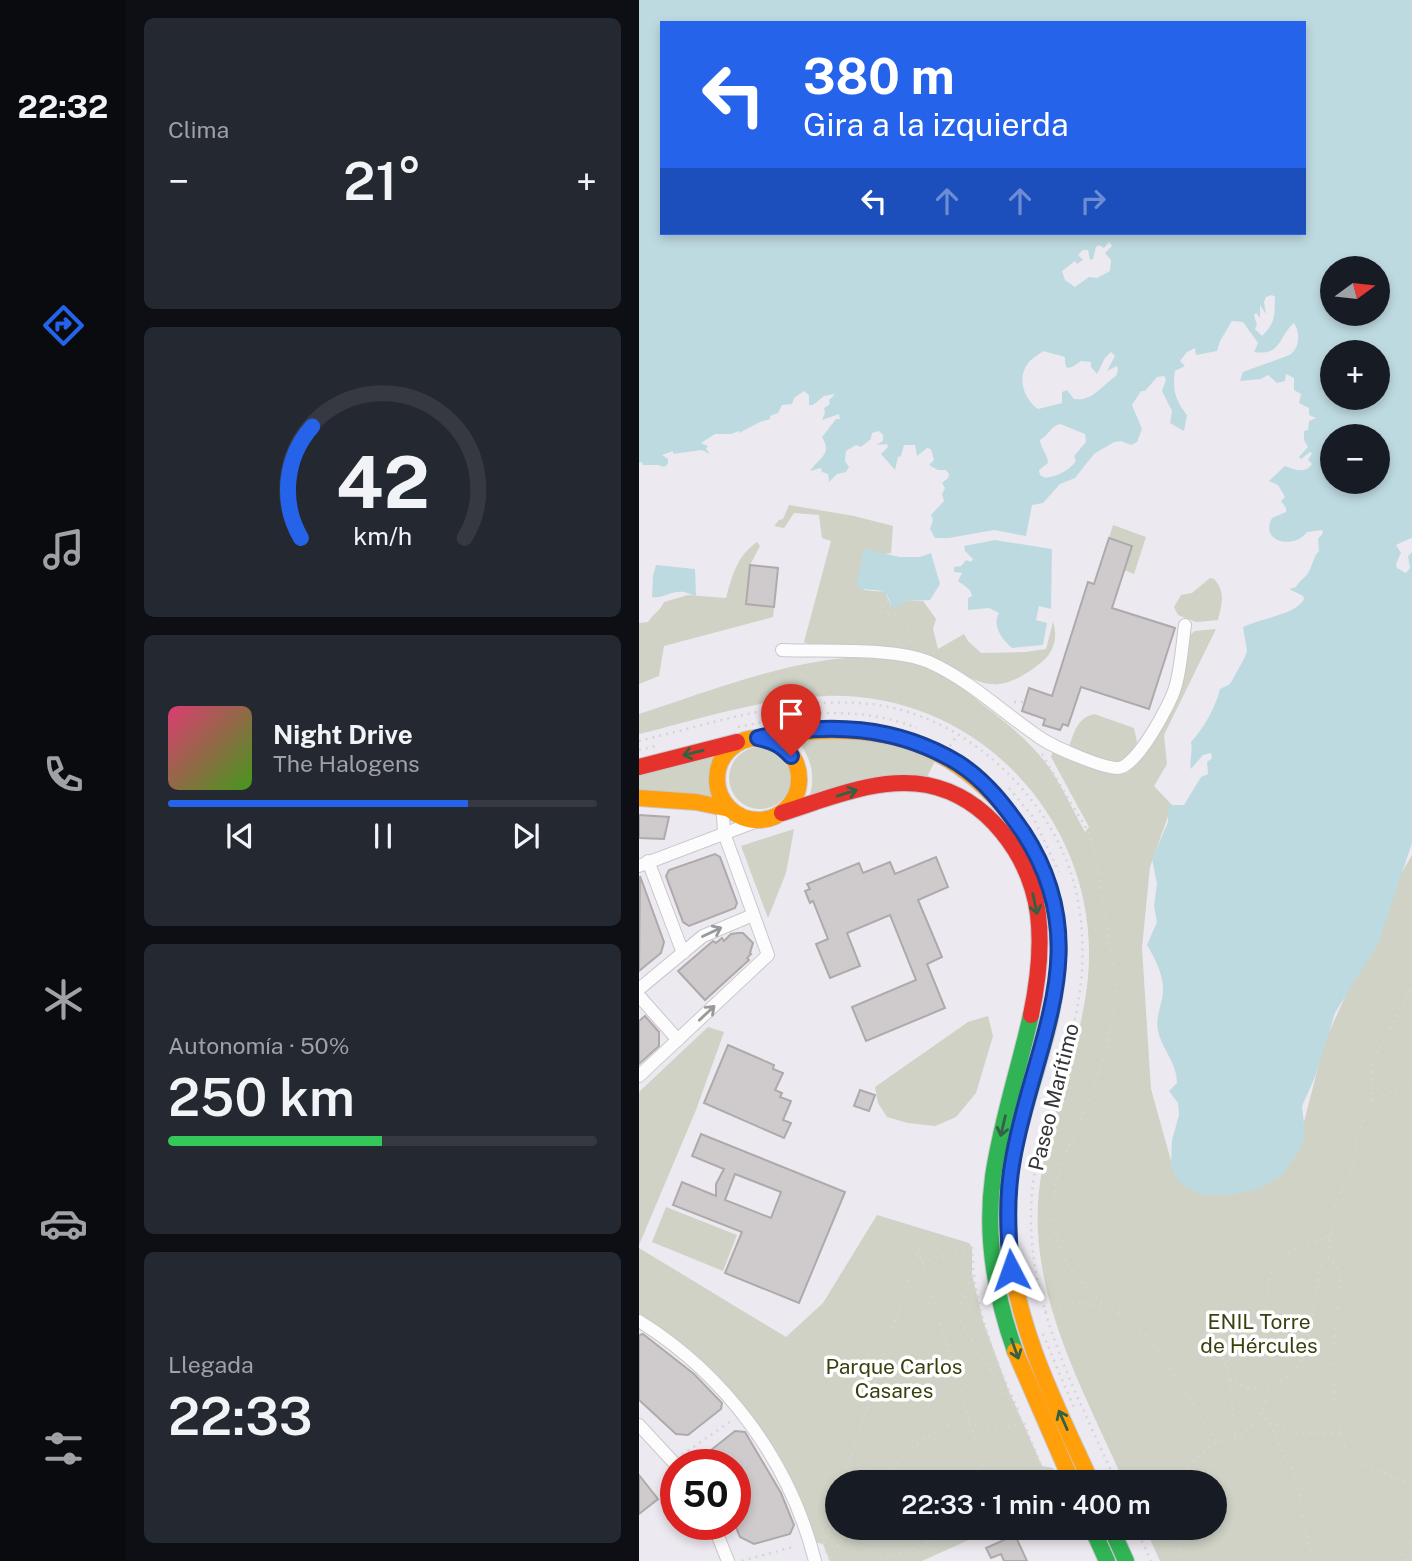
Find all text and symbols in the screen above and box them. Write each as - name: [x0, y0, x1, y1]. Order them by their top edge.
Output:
- text: 380 m: [803, 47, 955, 105]
- icon: left: [688, 49, 779, 140]
- text: 22:32: [18, 88, 108, 125]
- text: Gira a la izquierda: [803, 106, 1069, 143]
- text: Clima: [168, 116, 229, 143]
- text: 21°: [343, 151, 422, 212]
- text: −: [168, 159, 189, 204]
- text: +: [576, 159, 597, 204]
- icon: left: [855, 182, 893, 220]
- icon: ahead: [928, 182, 966, 220]
- icon: ahead: [1001, 182, 1039, 220]
- icon: right: [1074, 182, 1112, 220]
- north arrow: [1320, 256, 1390, 326]
- map controls: [1320, 256, 1390, 494]
- icon: directions: [39, 301, 88, 350]
- button: +: [1320, 340, 1390, 410]
- button: −: [1320, 424, 1390, 494]
- text: 42: [336, 439, 429, 524]
- text: km/h: [353, 521, 412, 551]
- icon: music: [39, 525, 88, 574]
- pin: [761, 684, 821, 756]
- icon: arrive: [772, 695, 810, 733]
- text: Night Drive: [273, 719, 413, 750]
- one-way arrow: [682, 747, 704, 760]
- icon: phone: [39, 750, 88, 799]
- text: The Halogens: [273, 750, 420, 777]
- one-way arrow: [836, 785, 858, 798]
- icon: previous: [221, 817, 259, 855]
- icon: pause: [364, 817, 402, 855]
- icon: next: [507, 817, 545, 855]
- one-way arrow: [1029, 892, 1043, 915]
- one-way arrow: [701, 925, 722, 939]
- icon: climate: [39, 975, 88, 1024]
- one-way arrow: [698, 1004, 715, 1021]
- street label: Paseo Marítimo: [1023, 1021, 1084, 1173]
- text: Autonomía · 50%: [168, 1032, 350, 1059]
- text: 250 km: [168, 1067, 355, 1128]
- one-way arrow: [996, 1114, 1010, 1137]
- icon: car: [39, 1199, 88, 1248]
- position arrow: [974, 1233, 1048, 1307]
- park label: ENIL Torre de Hércules: [1200, 1309, 1318, 1358]
- one-way arrow: [1010, 1338, 1023, 1360]
- text: Llegada: [168, 1351, 254, 1378]
- park label: Parque Carlos Casares: [826, 1354, 962, 1403]
- text: 22:33: [168, 1386, 312, 1447]
- one-way arrow: [1056, 1410, 1069, 1431]
- icon: filters: [39, 1424, 88, 1473]
- speed limit sign: 50: [660, 1449, 751, 1540]
- text: 22:33 · 1 min · 400 m: [901, 1489, 1151, 1520]

